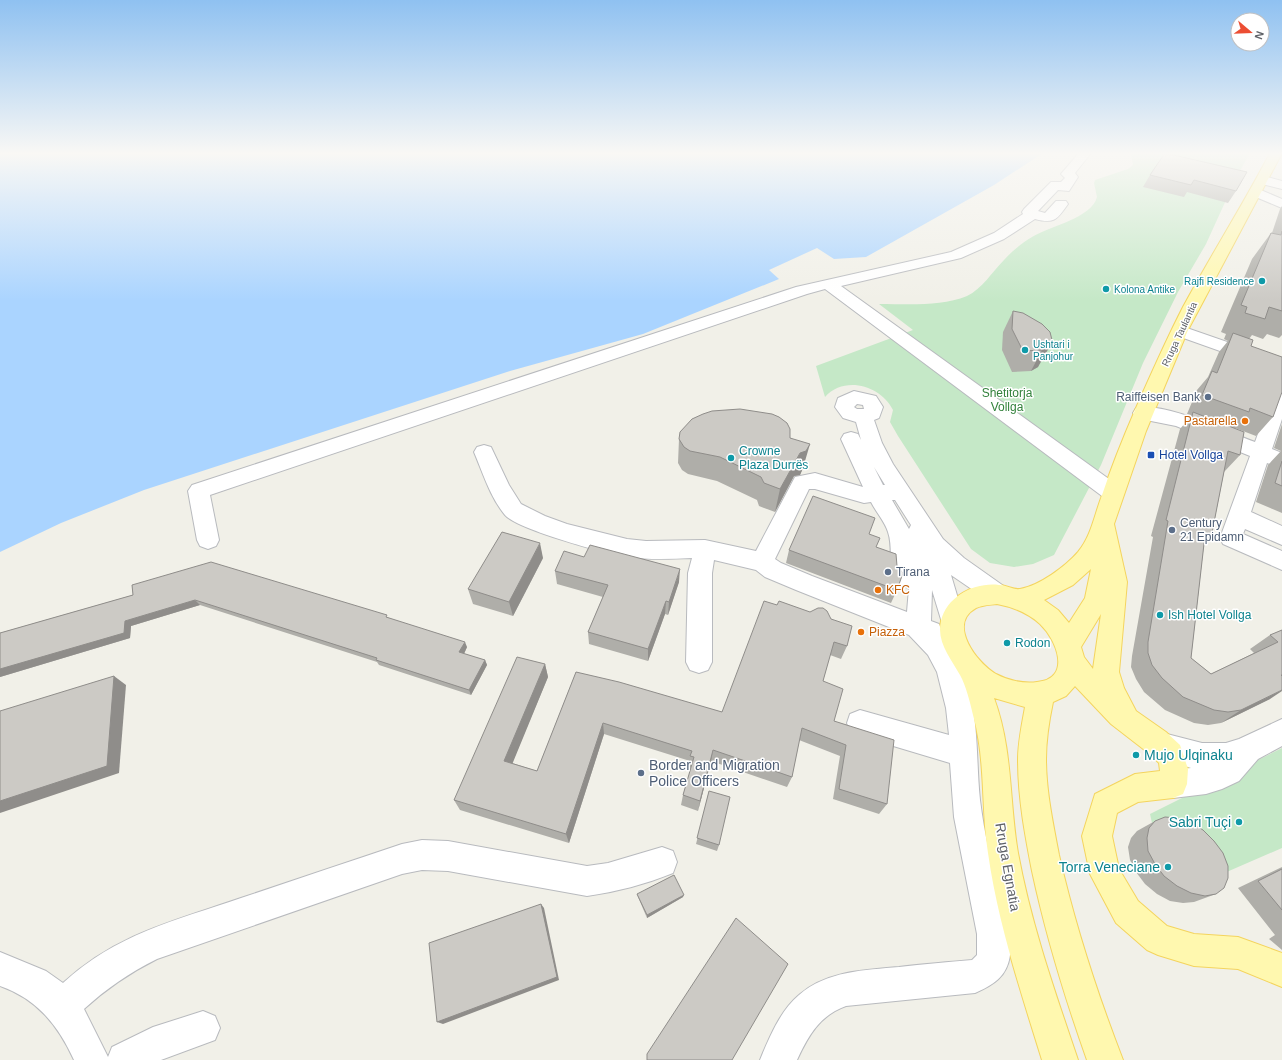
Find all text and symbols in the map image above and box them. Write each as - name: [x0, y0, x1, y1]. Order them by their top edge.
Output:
- north arrow: [1230, 12, 1270, 52]
- text: N: [1252, 30, 1266, 41]
- place label: Rajfi Residence: [1184, 276, 1254, 287]
- marker: Rajfi Residence: [1257, 276, 1267, 286]
- marker: Kolona Antike: [1101, 284, 1111, 294]
- place label: Kolona Antike: [1114, 284, 1176, 295]
- street label: Rruga Taulantia: [1160, 300, 1199, 368]
- place label: Ushtari i Panjohur: [1033, 339, 1074, 362]
- marker: Ushtari i Panjohur: [1020, 345, 1030, 355]
- park label: Shetitorja Vollga: [982, 386, 1033, 414]
- place label: Raiffeisen Bank: [1116, 390, 1201, 404]
- marker: Raiffeisen Bank: [1203, 392, 1213, 402]
- place label: Pastarella: [1184, 414, 1237, 428]
- marker: Pastarella: [1240, 416, 1250, 426]
- place label: Crowne Plaza Durrës: [739, 444, 808, 472]
- place label: Hotel Vollga: [1159, 448, 1223, 462]
- marker: Hotel Vollga: [1146, 450, 1156, 460]
- marker: Crowne Plaza Durrës: [726, 453, 736, 463]
- place label: Century 21 Epidamn: [1180, 516, 1244, 544]
- marker: Century 21 Epidamn: [1167, 525, 1177, 535]
- place label: Tirana: [896, 565, 930, 579]
- marker: Tirana: [883, 567, 893, 577]
- place label: KFC: [886, 583, 910, 597]
- marker: KFC: [873, 585, 883, 595]
- place label: Ish Hotel Vollga: [1168, 608, 1252, 622]
- marker: Ish Hotel Vollga: [1155, 610, 1165, 620]
- place label: Piazza: [869, 625, 905, 639]
- marker: Piazza: [856, 627, 866, 637]
- place label: Rodon: [1015, 636, 1050, 650]
- marker: Rodon: [1002, 638, 1012, 648]
- place label: Mujo Ulqinaku: [1144, 747, 1233, 763]
- marker: Mujo Ulqinaku: [1131, 750, 1141, 760]
- place label: Border and Migration Police Officers: [649, 757, 780, 789]
- marker: Border and Migration Police Officers: [636, 768, 646, 778]
- place label: Sabri Tuçi: [1169, 814, 1231, 830]
- marker: Sabri Tuçi: [1234, 817, 1244, 827]
- street label: Rruga Egnatia: [992, 822, 1024, 913]
- place label: Torra Veneciane: [1059, 859, 1160, 875]
- marker: Torra Veneciane: [1163, 862, 1173, 872]

